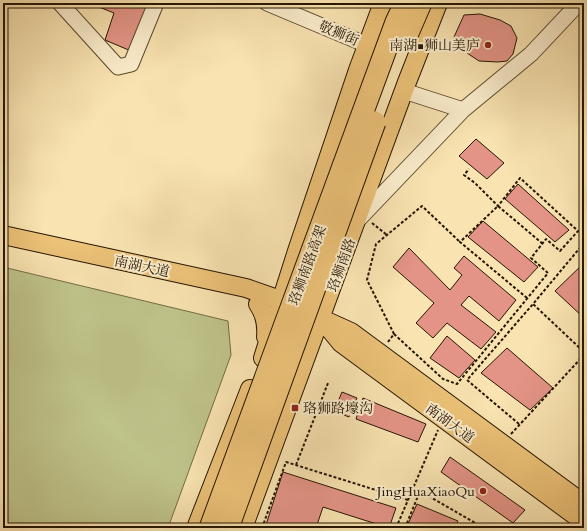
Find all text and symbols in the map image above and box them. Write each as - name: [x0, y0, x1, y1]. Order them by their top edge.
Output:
- street label: 敬狮街: [316, 17, 362, 50]
- place label: 南湖▪狮山美庐: [389, 36, 480, 55]
- marker: 南湖▪狮山美庐: [483, 40, 493, 50]
- street label: 珞狮南路高架: [284, 222, 331, 308]
- street label: 珞狮南路: [323, 236, 360, 295]
- street label: 南湖大道: [113, 251, 171, 282]
- place label: 珞狮路壕沟: [303, 399, 373, 418]
- street label: 南湖大道: [421, 399, 478, 448]
- marker: 珞狮路壕沟: [290, 403, 300, 413]
- place label: JingHuaXiaoQu: [375, 482, 475, 501]
- marker: JingHuaXiaoQu: [478, 486, 488, 496]

